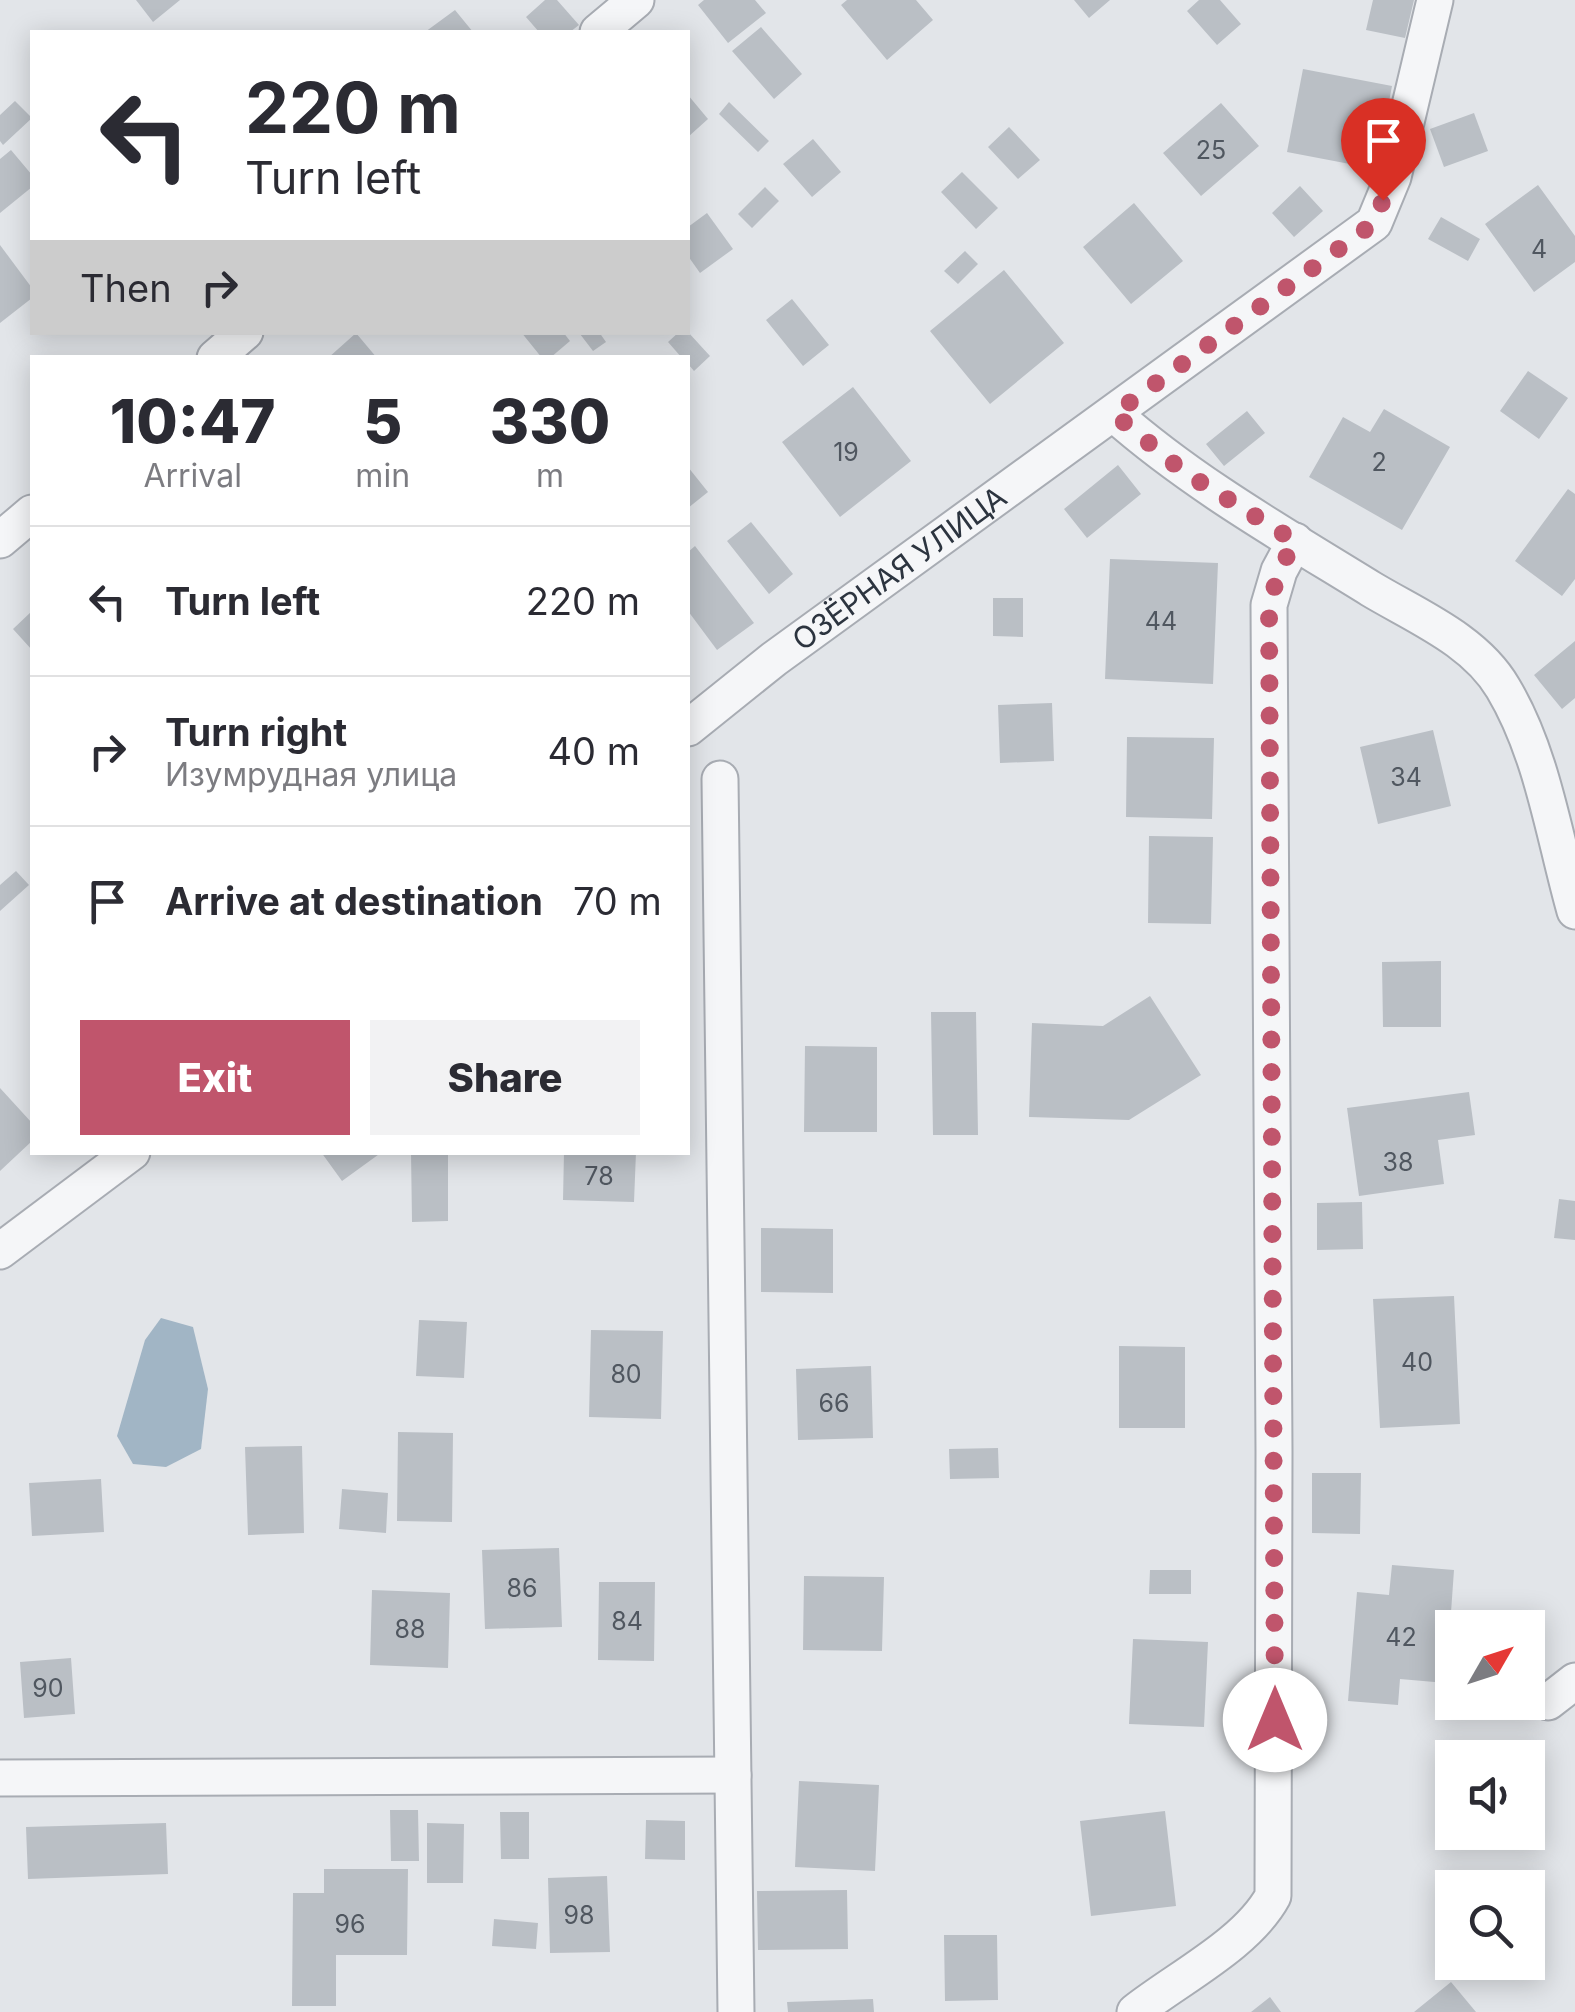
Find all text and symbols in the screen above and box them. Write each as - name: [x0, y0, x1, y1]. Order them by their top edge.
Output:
- text: 220 m: [245, 65, 461, 150]
- icon: left: [80, 70, 210, 200]
- pin: [1341, 98, 1426, 201]
- icon: arrive: [1356, 113, 1411, 168]
- house number: 25: [1196, 135, 1226, 165]
- text: Turn left: [245, 150, 421, 205]
- house number: 4: [1531, 234, 1547, 264]
- icon: right: [192, 260, 247, 315]
- text: Then: [80, 265, 172, 311]
- text: 10:47: [110, 385, 276, 457]
- text: 5: [363, 385, 402, 457]
- text: 330: [490, 385, 610, 457]
- house number: 19: [833, 437, 859, 467]
- house number: 2: [1371, 447, 1387, 477]
- text: Arrival: [143, 456, 242, 495]
- text: min: [355, 456, 410, 495]
- text: m: [536, 456, 564, 495]
- street label: ОЗЁРНАЯ УЛИЦА: [785, 478, 1013, 658]
- icon: left: [80, 574, 135, 629]
- text: Turn left: [165, 578, 320, 624]
- text: 220 m: [526, 578, 640, 624]
- house number: 44: [1145, 606, 1177, 636]
- text: Turn right: [165, 709, 347, 755]
- icon: right: [80, 724, 135, 779]
- text: 40 m: [548, 728, 640, 774]
- text: Изумрудная улица: [165, 755, 457, 794]
- house number: 34: [1390, 762, 1422, 792]
- icon: arrive: [80, 874, 135, 929]
- text: Arrive at destination: [165, 878, 543, 924]
- text: 70 m: [573, 878, 662, 924]
- button: Exit: [80, 1020, 350, 1135]
- button: Share: [370, 1020, 640, 1135]
- house number: 38: [1383, 1147, 1413, 1177]
- house number: 78: [584, 1161, 614, 1191]
- house number: 40: [1401, 1347, 1433, 1377]
- house number: 80: [610, 1359, 642, 1389]
- house number: 66: [818, 1388, 850, 1418]
- house number: 86: [507, 1573, 537, 1603]
- house number: 84: [611, 1606, 643, 1636]
- north arrow: [1435, 1610, 1545, 1720]
- map controls: [1435, 1610, 1545, 1980]
- house number: 88: [395, 1614, 425, 1644]
- house number: 42: [1385, 1622, 1417, 1652]
- position arrow: [1223, 1668, 1327, 1772]
- house number: 90: [32, 1673, 64, 1703]
- button: sound: [1435, 1740, 1545, 1850]
- button: search: [1435, 1870, 1545, 1980]
- house number: 98: [564, 1900, 594, 1930]
- house number: 96: [334, 1909, 366, 1939]

